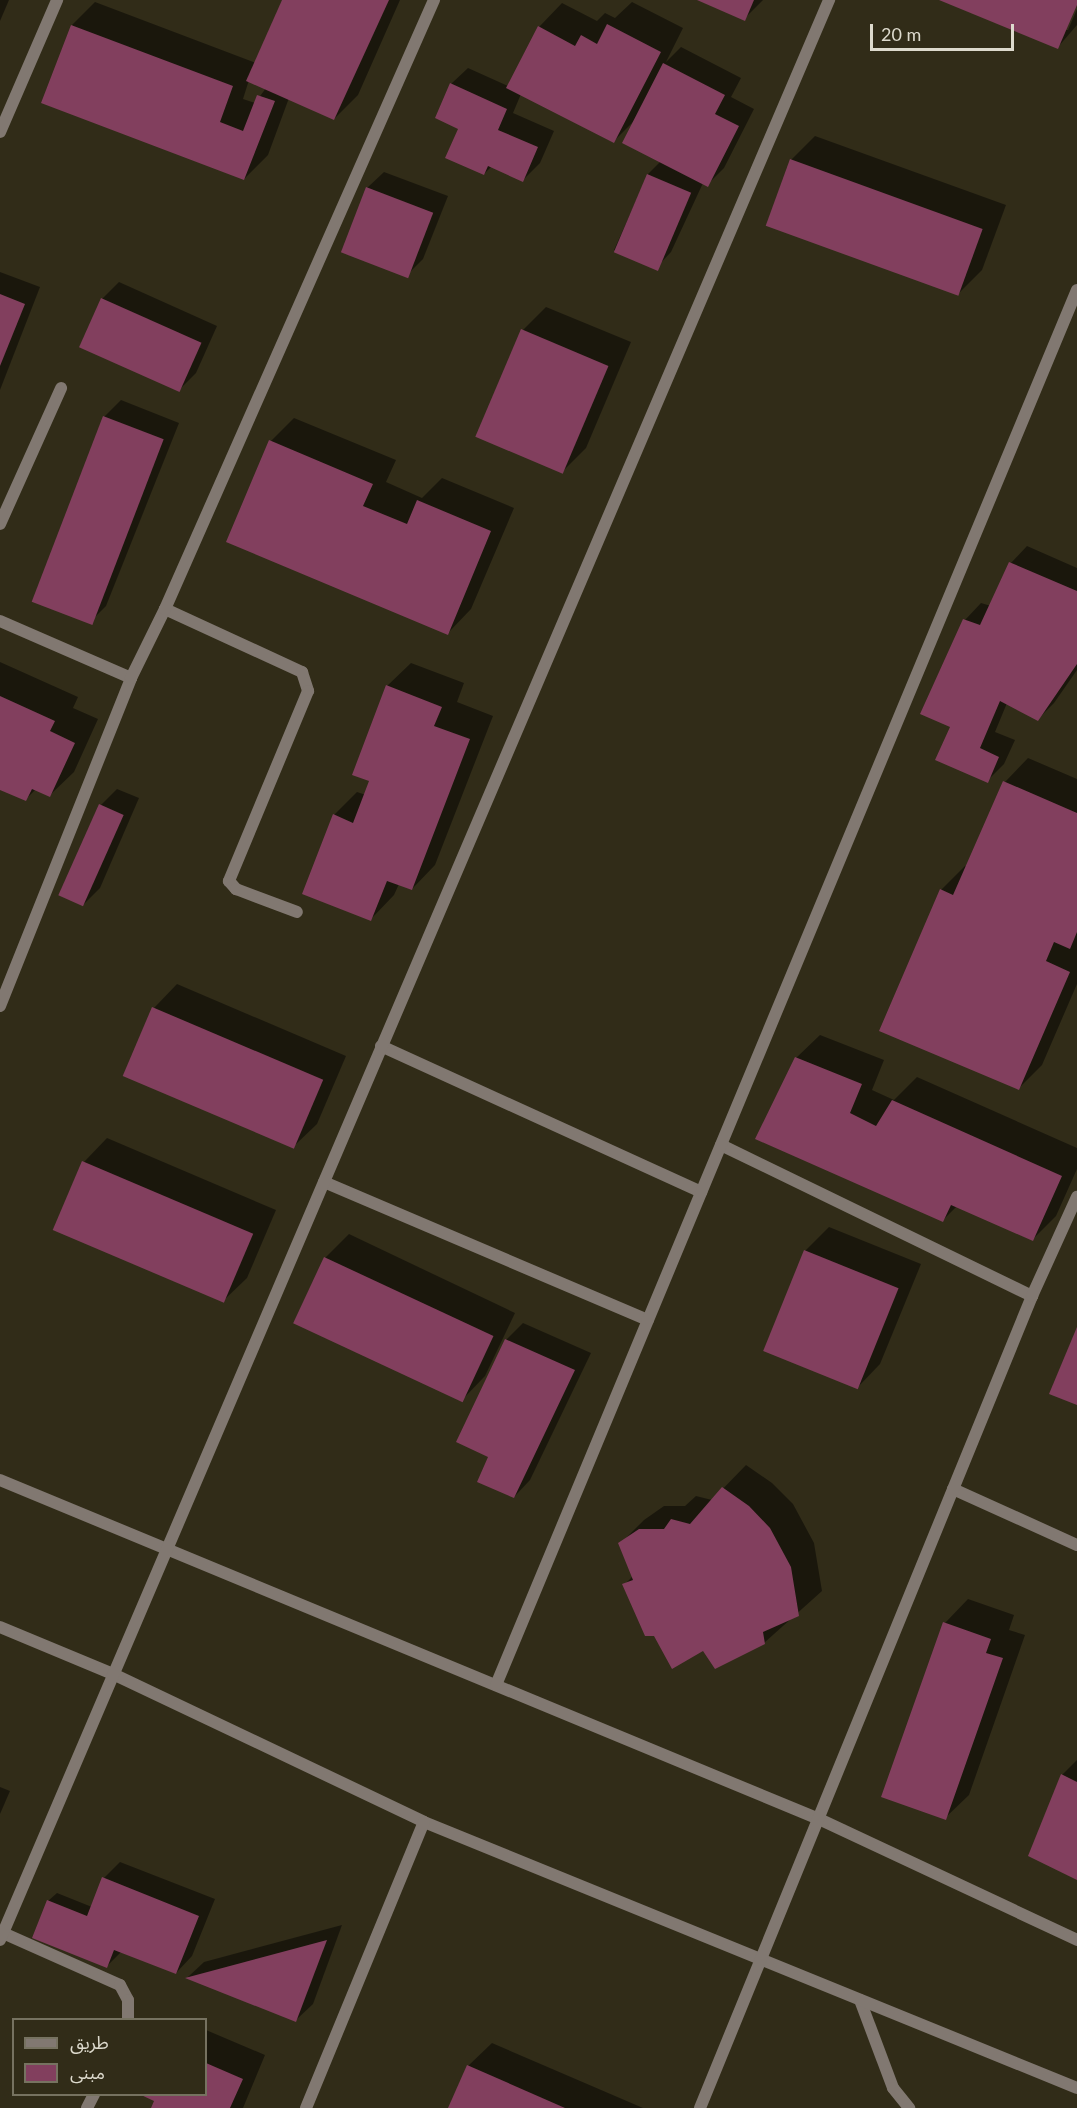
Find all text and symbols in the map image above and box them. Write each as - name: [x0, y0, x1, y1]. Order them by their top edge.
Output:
- scale bar: [873, 12, 1017, 50]
- text: 20 m: [881, 23, 921, 45]
- legend: [12, 2018, 207, 2096]
- text: طريق: [70, 2031, 109, 2053]
- text: مبنى: [70, 2061, 105, 2083]

